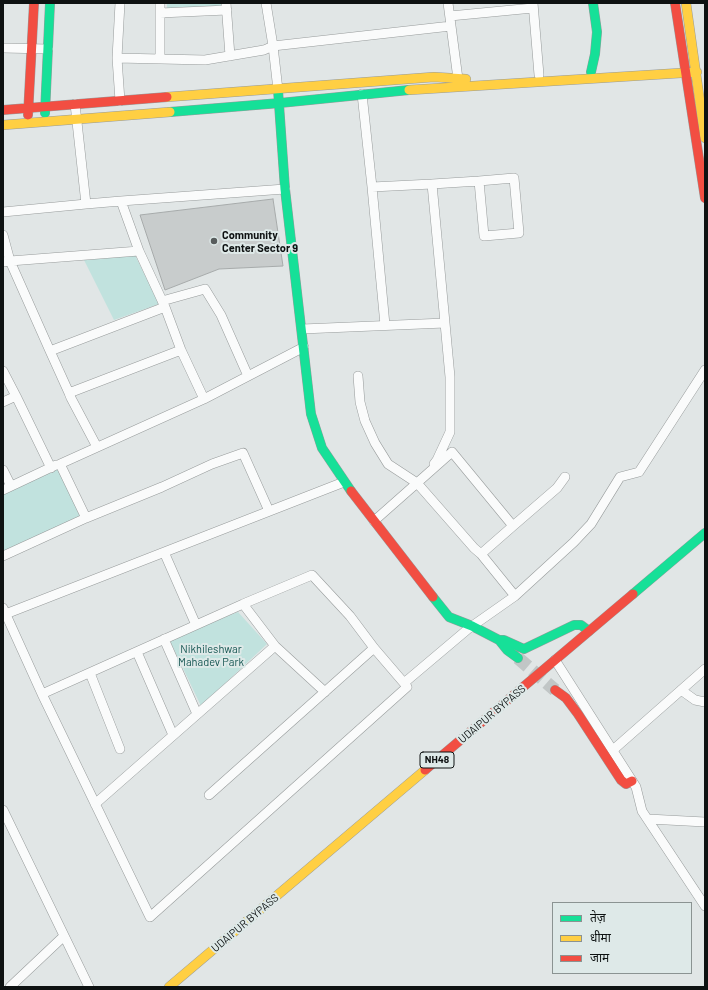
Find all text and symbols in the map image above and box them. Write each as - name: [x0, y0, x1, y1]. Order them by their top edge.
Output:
- place label: Community Center Sector 9: [222, 228, 298, 254]
- marker: Community Center Sector 9: [209, 236, 219, 246]
- park label: Nikhileshwar Mahadev Park: [178, 642, 244, 668]
- street label: UDAIPUR BYPASS: [456, 682, 528, 746]
- road number: NH48: [420, 752, 454, 768]
- street label: UDAIPUR BYPASS: [209, 891, 281, 955]
- legend: [552, 902, 692, 974]
- text: तेज़: [590, 910, 606, 924]
- text: धीमा: [590, 930, 611, 944]
- text: जाम: [590, 950, 609, 964]

